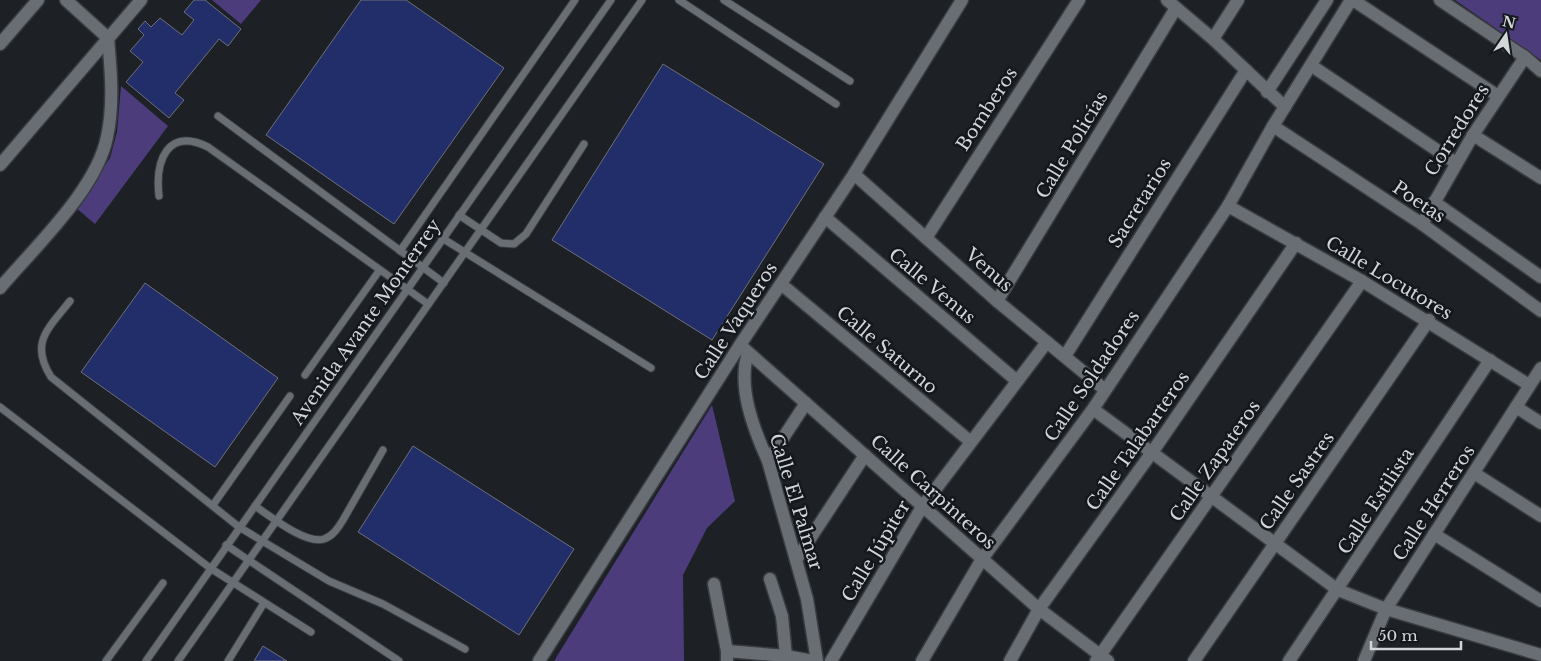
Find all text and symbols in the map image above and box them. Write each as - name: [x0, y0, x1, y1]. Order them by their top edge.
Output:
- north arrow: [1481, 10, 1531, 60]
- text: N: [1500, 12, 1517, 33]
- street label: Bomberos: [952, 63, 1022, 155]
- street label: Corredores: [1420, 80, 1494, 180]
- street label: Calle Policías: [1031, 87, 1113, 203]
- street label: Sacretarios: [1104, 154, 1176, 252]
- street label: Poetas: [1388, 176, 1450, 228]
- street label: Avenida Avante Monterrey: [286, 215, 446, 430]
- street label: Calle Locutores: [1322, 232, 1456, 324]
- street label: Calle Venus: [884, 243, 980, 329]
- street label: Venus: [960, 243, 1017, 297]
- street label: Calle Vaqueros: [690, 258, 782, 384]
- street label: Calle Saturno: [832, 301, 942, 399]
- street label: Calle Soldadores: [1040, 306, 1144, 446]
- street label: Calle Talabarteros: [1082, 367, 1194, 515]
- street label: Calle Zapateros: [1165, 396, 1265, 526]
- street label: Calle Sastres: [1255, 428, 1339, 534]
- street label: Calle Carpinteros: [866, 430, 1000, 554]
- street label: Calle El Palmar: [765, 431, 827, 573]
- street label: Calle Herreros: [1388, 441, 1480, 565]
- street label: Calle Estilista: [1333, 444, 1419, 558]
- street label: Calle Júpiter: [837, 496, 915, 606]
- scale bar: [1371, 618, 1461, 650]
- text: 50 m: [1378, 626, 1418, 645]

